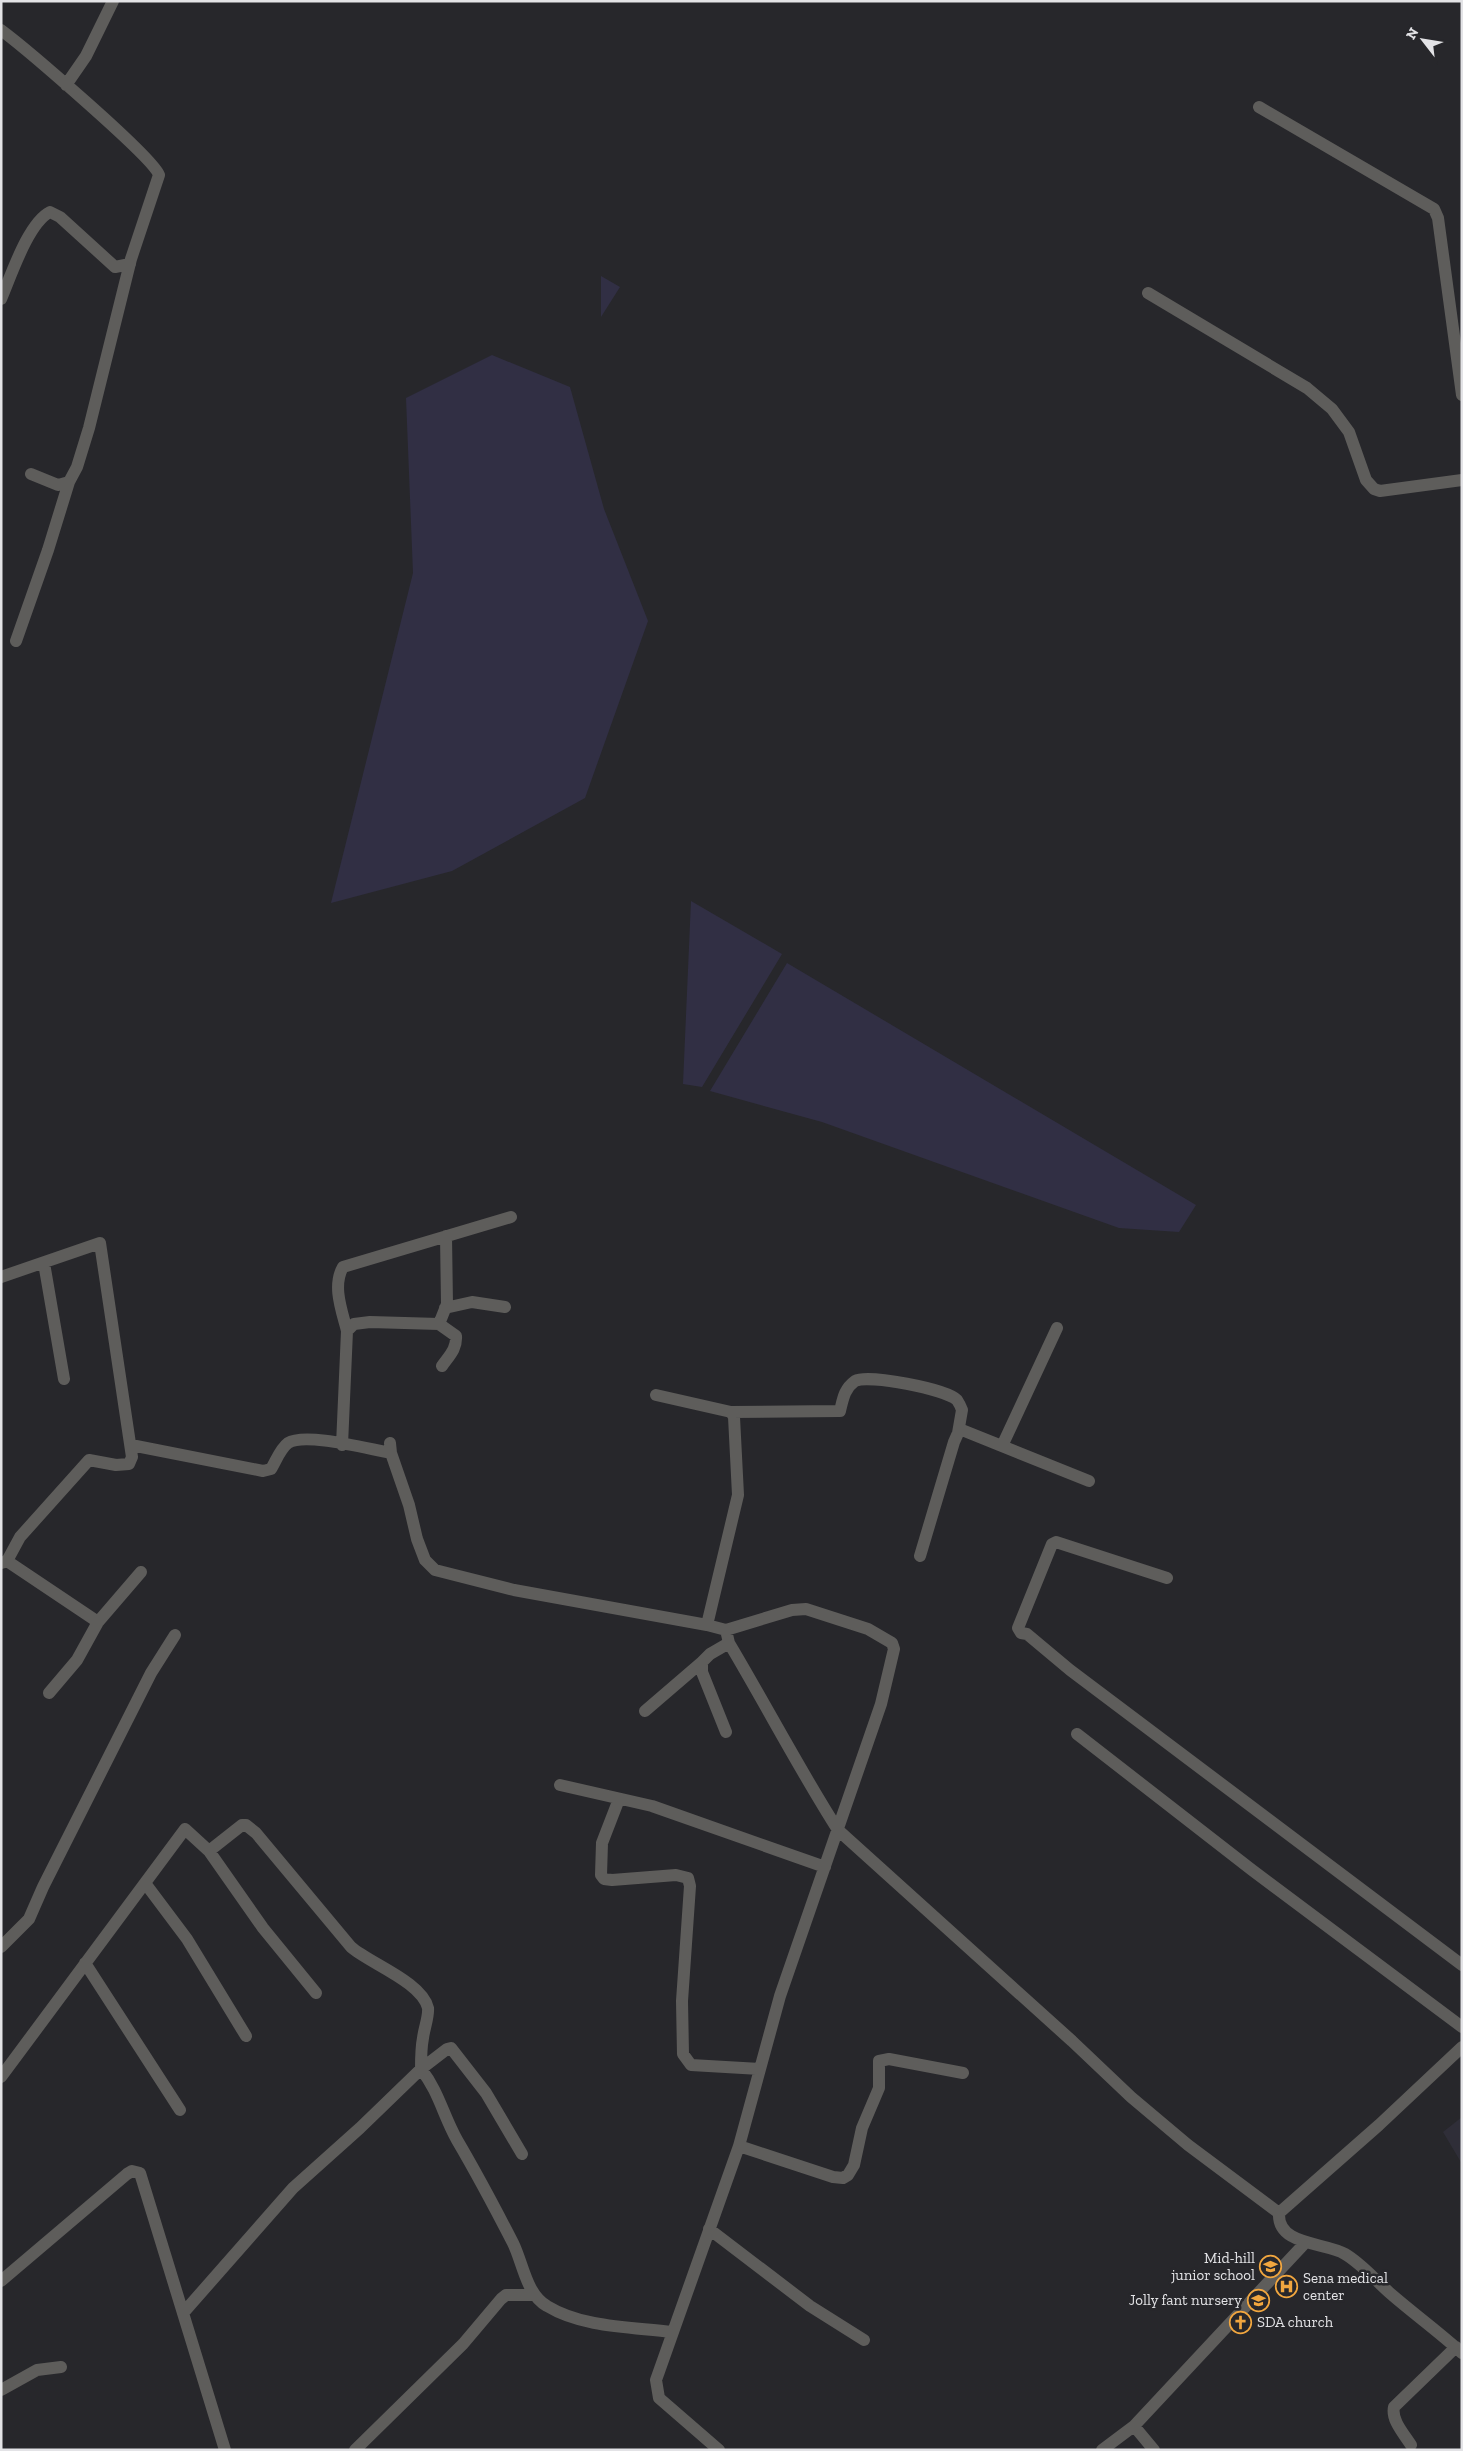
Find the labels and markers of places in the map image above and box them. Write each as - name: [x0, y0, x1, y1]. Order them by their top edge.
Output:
- place label: Mid-hill junior school: [1171, 2249, 1255, 2284]
- school or university icon: Mid-hill junior school: [1259, 2255, 1283, 2279]
- place label: Sena medical center: [1303, 2269, 1388, 2304]
- hospital icon: Sena medical center: [1275, 2275, 1299, 2299]
- school or university icon: Jolly fant nursery: [1246, 2288, 1270, 2312]
- place label: Jolly fant nursery: [1129, 2291, 1242, 2309]
- church icon: SDA church: [1229, 2310, 1253, 2334]
- place label: SDA church: [1257, 2313, 1334, 2331]

